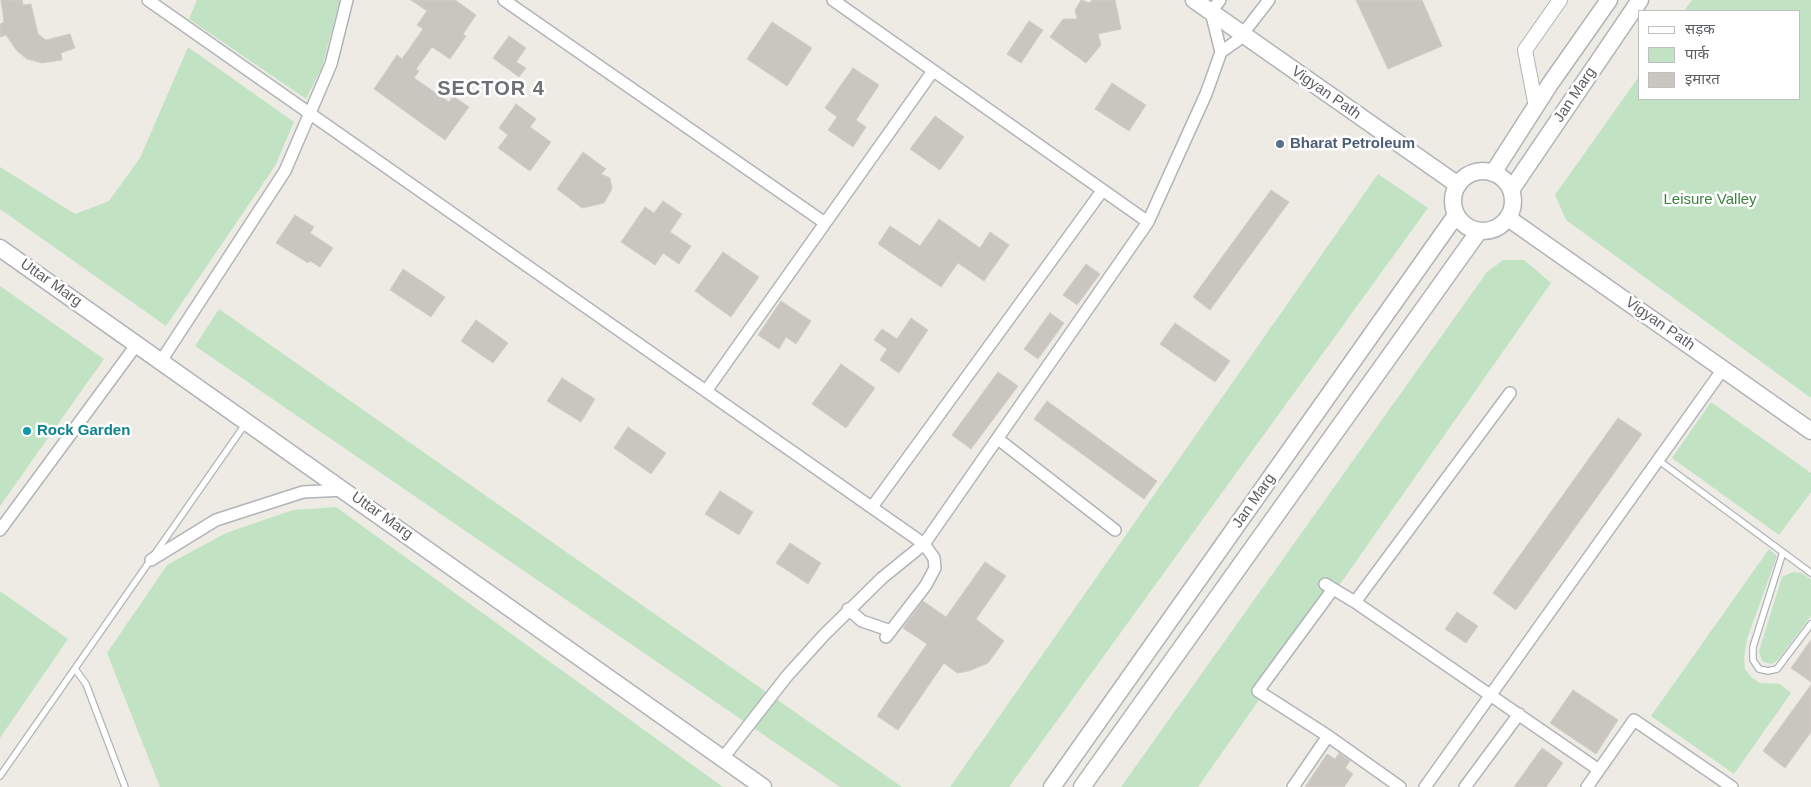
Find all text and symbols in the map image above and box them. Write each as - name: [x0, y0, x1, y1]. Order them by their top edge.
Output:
- legend: [1638, 10, 1801, 100]
- text: सड़क: [1685, 20, 1715, 37]
- text: पार्क: [1685, 45, 1709, 62]
- street label: Vigyan Path: [1288, 63, 1364, 123]
- street label: Jan Marg: [1550, 64, 1600, 126]
- text: इमारत: [1685, 70, 1720, 87]
- district label: SECTOR 4: [436, 77, 546, 101]
- place label: Bharat Petroleum: [1290, 135, 1415, 153]
- marker: Bharat Petroleum: [1274, 138, 1286, 150]
- park label: Leisure Valley: [1663, 191, 1757, 209]
- street label: Uttar Marg: [17, 255, 85, 311]
- street label: Vigyan Path: [1622, 294, 1698, 354]
- place label: Rock Garden: [37, 422, 130, 440]
- marker: Rock Garden: [21, 425, 33, 437]
- street label: Jan Marg: [1229, 470, 1279, 532]
- street label: Uttar Marg: [348, 488, 416, 544]

